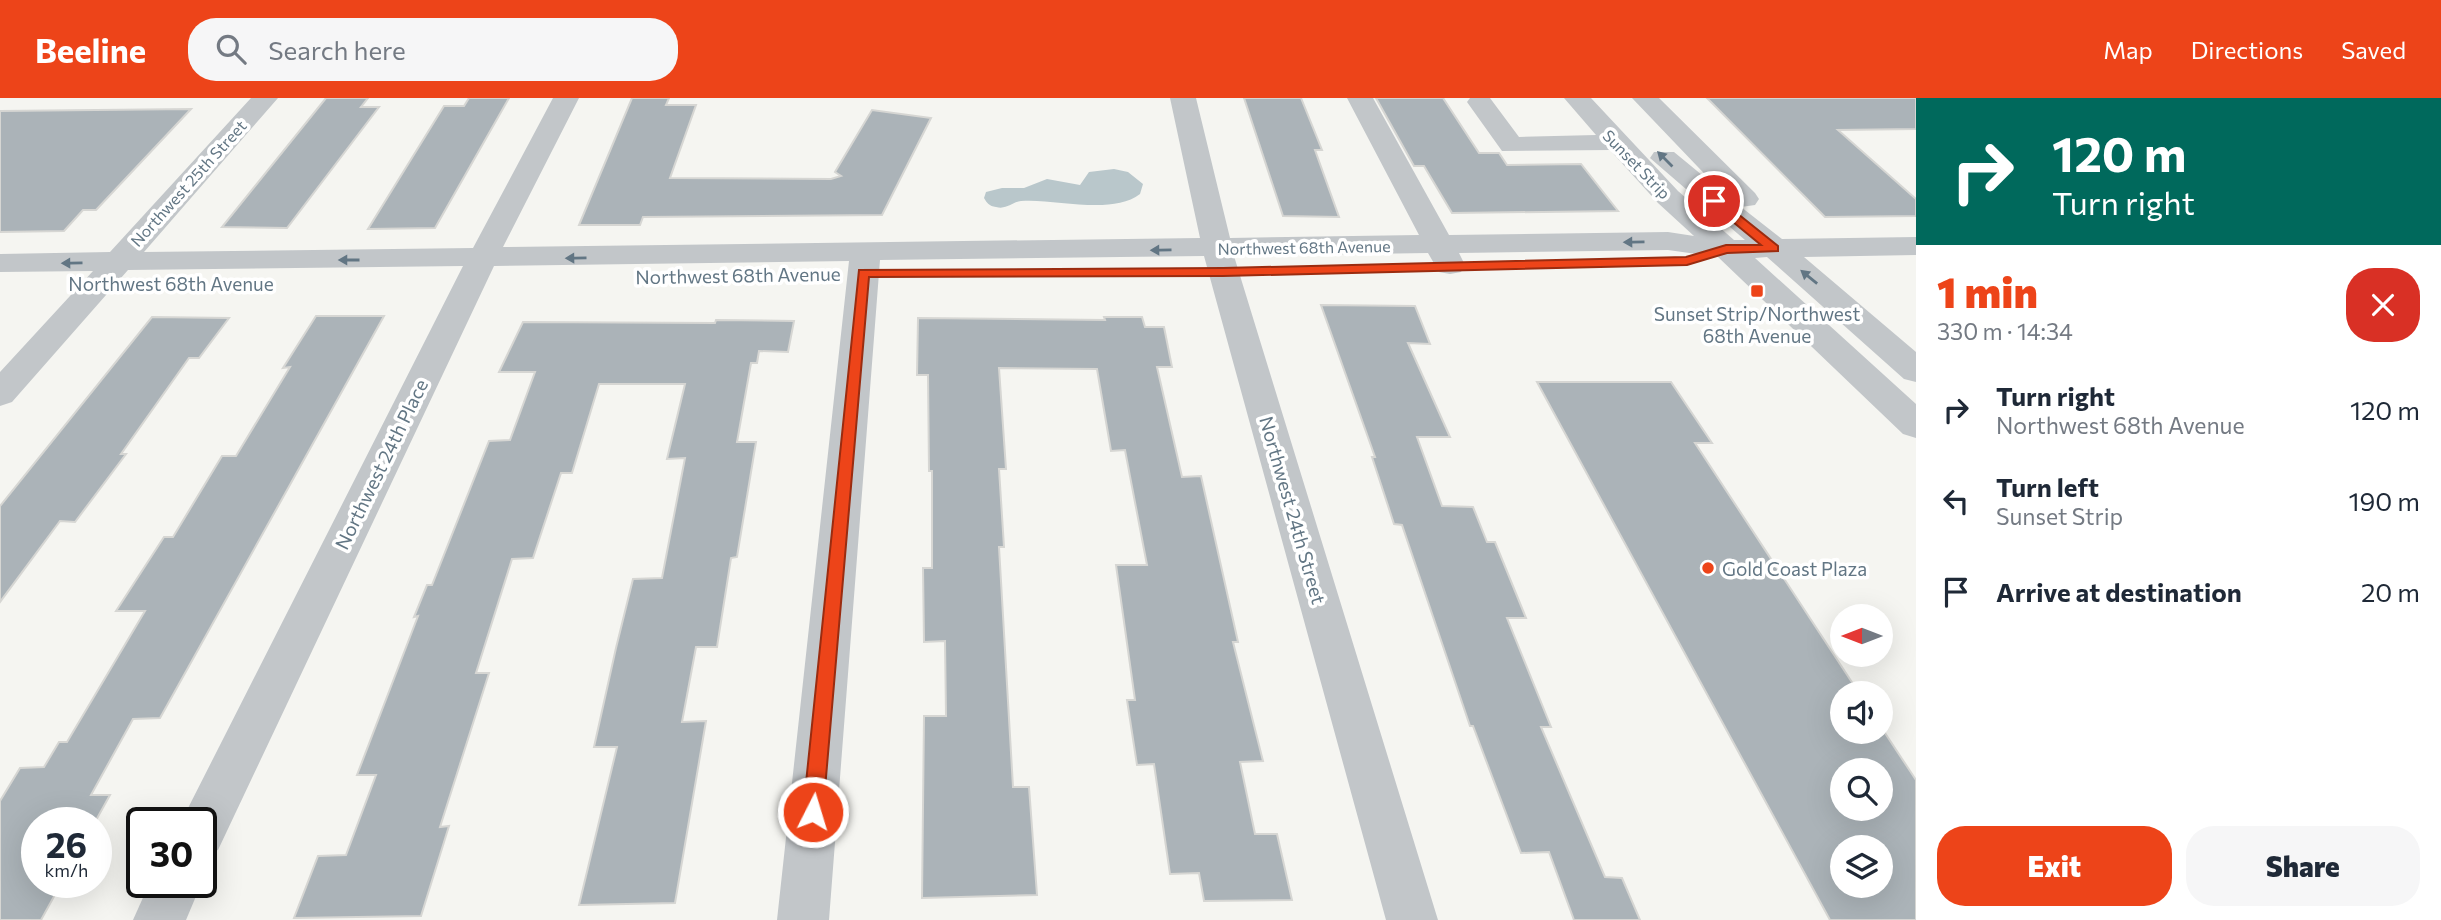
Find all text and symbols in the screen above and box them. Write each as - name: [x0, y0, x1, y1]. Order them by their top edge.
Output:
- search box: [188, 18, 678, 81]
- text: Beeline: [35, 29, 146, 70]
- icon: search: [212, 30, 250, 68]
- text: Search here: [268, 34, 406, 65]
- text: Map: [2103, 35, 2153, 64]
- text: Directions: [2191, 35, 2303, 64]
- text: Saved: [2341, 35, 2406, 64]
- street label: Northwest 25th Street: [126, 116, 250, 250]
- text: 120 m: [2052, 122, 2186, 182]
- street label: Sunset Strip: [1599, 126, 1675, 202]
- icon: right: [1937, 126, 2028, 217]
- one-way arrow: [1656, 150, 1673, 167]
- pin: [1684, 171, 1744, 231]
- icon: arrive: [1695, 182, 1733, 220]
- text: Turn right: [2052, 182, 2195, 222]
- street label: Northwest 68th Avenue: [1217, 236, 1391, 258]
- one-way arrow: [1622, 236, 1644, 247]
- one-way arrow: [1150, 244, 1172, 256]
- one-way arrow: [565, 252, 587, 264]
- one-way arrow: [338, 254, 360, 266]
- one-way arrow: [61, 257, 83, 268]
- street label: Northwest 68th Avenue: [635, 262, 841, 288]
- text: 1 min: [1937, 265, 2038, 317]
- button: close: [2346, 268, 2420, 342]
- one-way arrow: [1801, 270, 1819, 285]
- street label: Northwest 68th Avenue: [68, 272, 274, 295]
- marker: Sunset Strip/Northwest 68th Avenue: [1749, 283, 1765, 299]
- place label: Sunset Strip/Northwest 68th Avenue: [1654, 302, 1860, 347]
- text: 330 m · 14:34: [1937, 317, 2073, 345]
- street label: Northwest 24th Place: [330, 375, 432, 553]
- text: Turn right: [1996, 380, 2115, 411]
- icon: right: [1937, 391, 1975, 429]
- text: 120 m: [2350, 394, 2420, 425]
- text: Northwest 68th Avenue: [1996, 411, 2245, 439]
- street label: Northwest 24th Street: [1255, 413, 1331, 607]
- text: Turn left: [1996, 471, 2099, 502]
- icon: left: [1937, 482, 1975, 520]
- text: 190 m: [2348, 485, 2420, 516]
- text: Sunset Strip: [1996, 502, 2123, 530]
- place label: Gold Coast Plaza: [1722, 557, 1867, 580]
- marker: Gold Coast Plaza: [1700, 560, 1716, 576]
- icon: arrive: [1937, 573, 1975, 611]
- text: Arrive at destination: [1996, 576, 2242, 607]
- text: 20 m: [2361, 576, 2420, 607]
- north arrow: [1830, 604, 1894, 667]
- map controls: [1830, 604, 1893, 898]
- button: sound: [1830, 681, 1893, 744]
- button: search: [1830, 758, 1893, 821]
- position arrow: [776, 775, 850, 849]
- speed limit sign: 30: [126, 807, 217, 898]
- text: 26: [46, 822, 87, 865]
- button: Exit: [1937, 826, 2172, 906]
- button: Share: [2186, 826, 2420, 906]
- button: layers: [1830, 835, 1893, 898]
- text: km/h: [45, 859, 88, 881]

